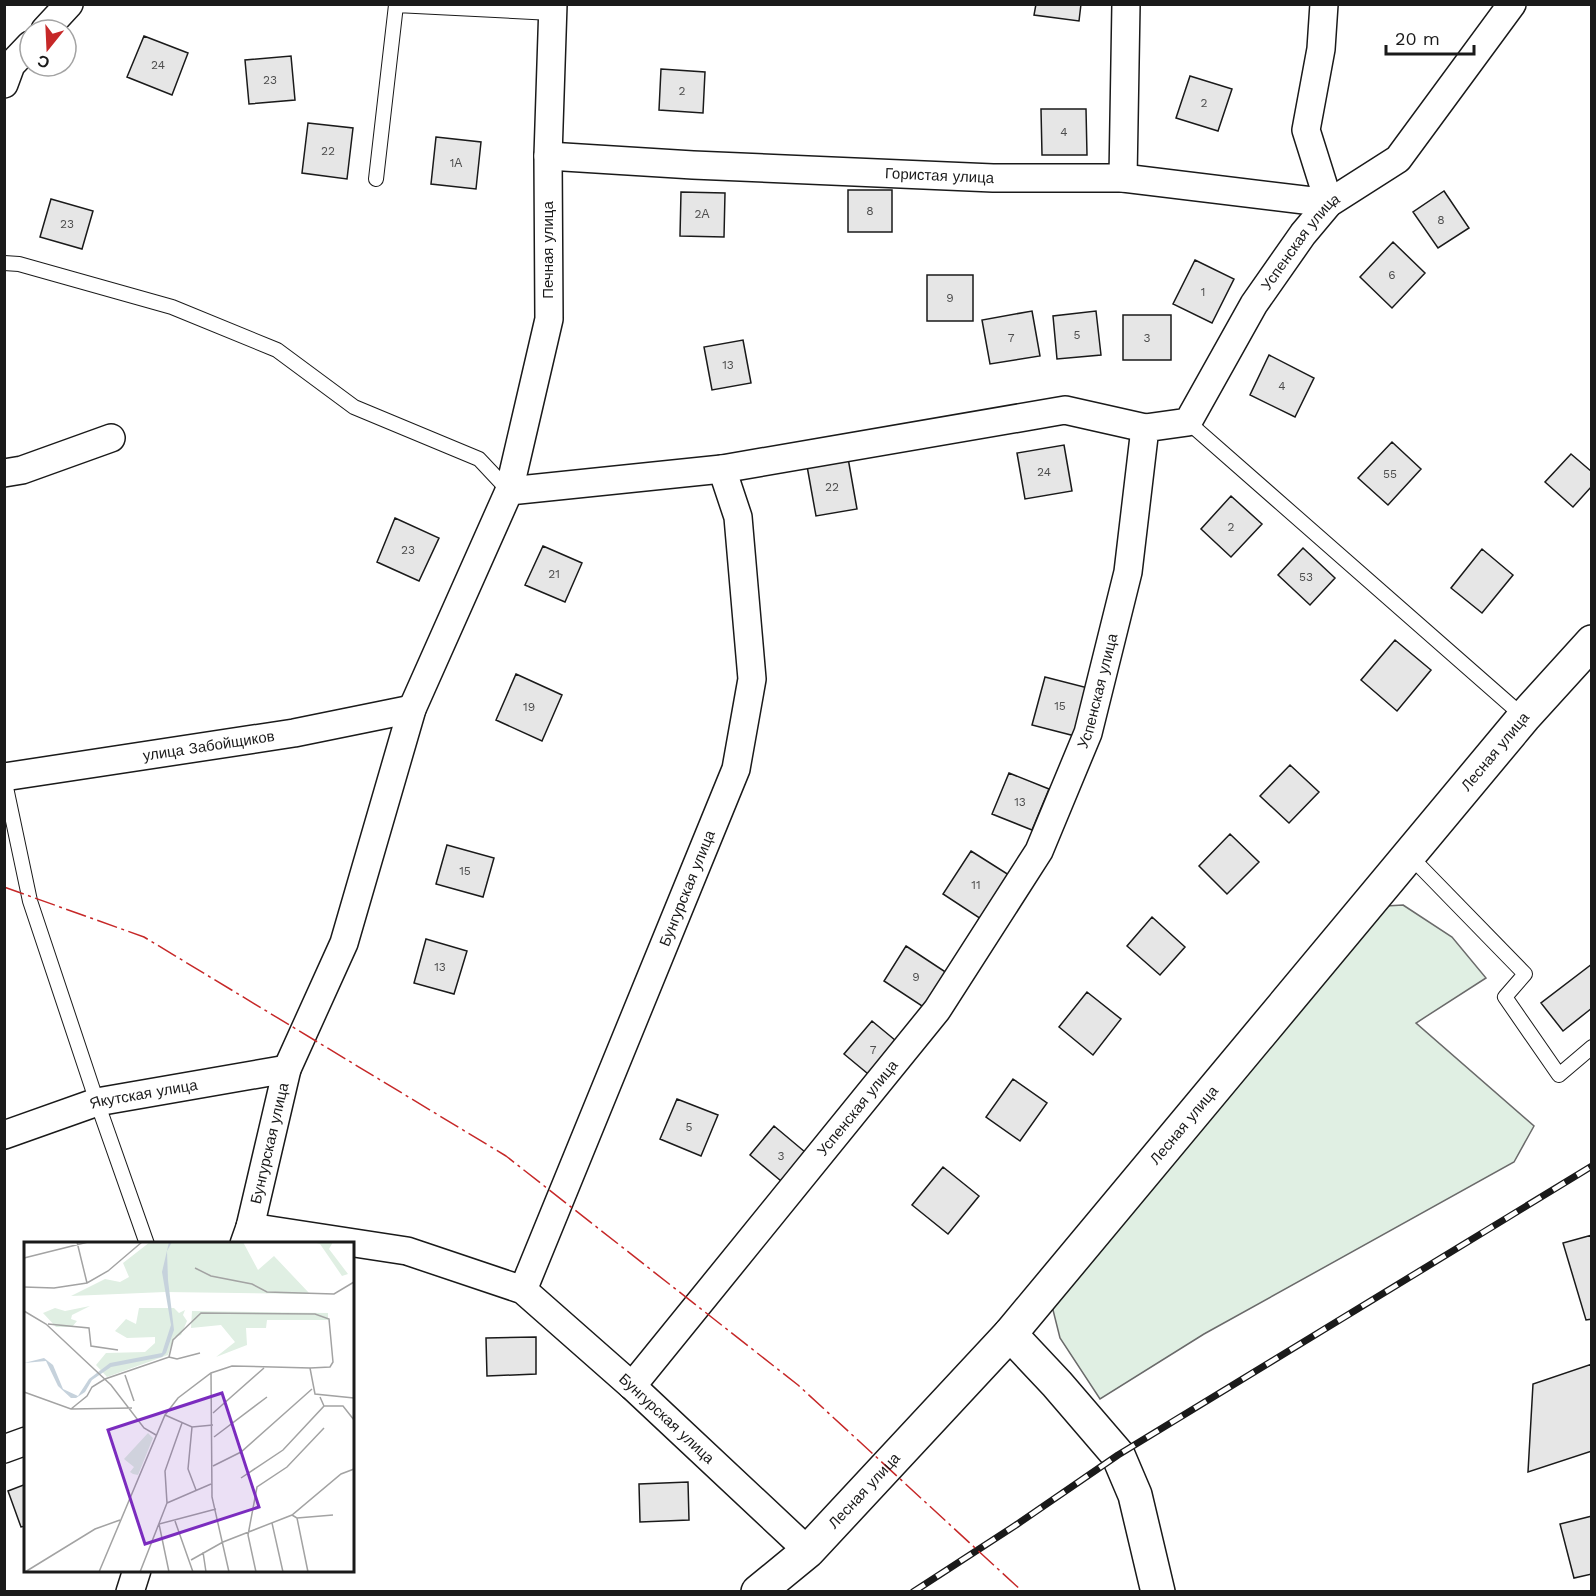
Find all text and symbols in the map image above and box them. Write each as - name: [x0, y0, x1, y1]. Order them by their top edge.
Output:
- north arrow: [18, 18, 78, 78]
- scale bar: [1386, 18, 1474, 56]
- text: 20 m: [1395, 28, 1440, 49]
- text: С: [35, 51, 52, 73]
- house number: 24: [151, 58, 165, 72]
- house number: 23: [263, 73, 277, 87]
- house number: 2: [679, 84, 686, 98]
- house number: 2: [1201, 96, 1208, 110]
- house number: 4: [1060, 125, 1068, 139]
- house number: 22: [321, 144, 335, 158]
- house number: 1А: [450, 156, 462, 170]
- street label: Гористая улица: [885, 164, 995, 187]
- street label: Успенская улица: [1257, 189, 1343, 294]
- street label: Печная улица: [539, 201, 557, 299]
- house number: 8: [866, 204, 874, 218]
- house number: 2А: [695, 207, 710, 221]
- house number: 8: [1437, 213, 1445, 227]
- house number: 23: [60, 217, 74, 231]
- house number: 6: [1388, 268, 1396, 282]
- house number: 1: [1201, 285, 1205, 299]
- house number: 9: [946, 291, 954, 305]
- house number: 5: [1074, 328, 1081, 342]
- house number: 7: [1008, 331, 1015, 345]
- house number: 3: [1144, 331, 1151, 345]
- house number: 13: [722, 358, 734, 372]
- house number: 4: [1278, 379, 1286, 393]
- house number: 24: [1037, 465, 1051, 479]
- house number: 55: [1383, 467, 1397, 481]
- house number: 22: [825, 480, 839, 494]
- house number: 2: [1228, 520, 1235, 534]
- house number: 23: [401, 543, 415, 557]
- house number: 21: [548, 567, 560, 581]
- house number: 53: [1299, 570, 1313, 584]
- street label: Успенская улица: [1074, 631, 1122, 751]
- house number: 15: [1054, 699, 1066, 713]
- house number: 19: [523, 700, 535, 714]
- street label: Лесная улица: [1457, 708, 1533, 795]
- street label: улица Забойщиков: [142, 727, 276, 765]
- house number: 13: [1014, 795, 1026, 809]
- street label: Бунгурская улица: [655, 827, 719, 949]
- house number: 15: [459, 864, 471, 878]
- house number: 11: [971, 878, 981, 892]
- house number: 13: [434, 960, 446, 974]
- house number: 9: [912, 970, 920, 984]
- house number: 7: [870, 1043, 877, 1057]
- street label: Успенская улица: [813, 1056, 902, 1159]
- street label: Якутская улица: [87, 1076, 200, 1113]
- street label: Бунгурская улица: [247, 1080, 293, 1206]
- street label: Лесная улица: [1146, 1082, 1222, 1168]
- house number: 5: [686, 1120, 693, 1134]
- house number: 3: [778, 1149, 785, 1163]
- inset map: [24, 1242, 354, 1572]
- street label: Бунгурская улица: [615, 1370, 718, 1468]
- street label: Лесная улица: [825, 1449, 904, 1532]

